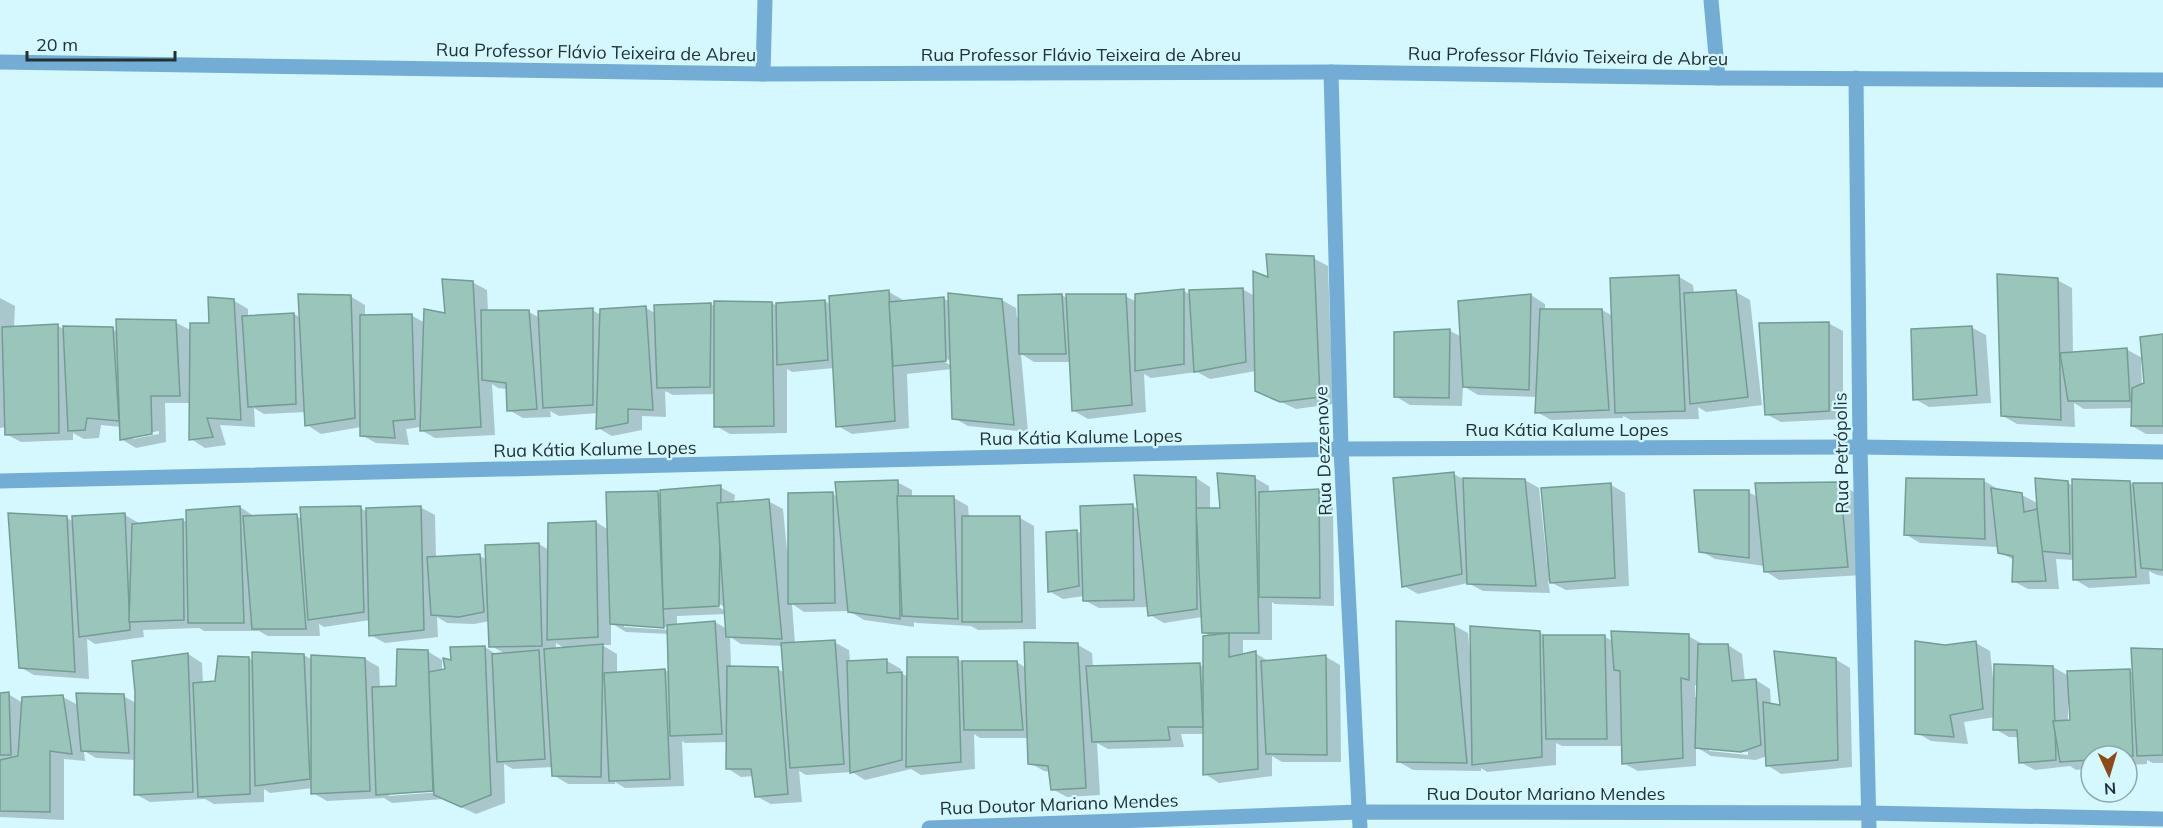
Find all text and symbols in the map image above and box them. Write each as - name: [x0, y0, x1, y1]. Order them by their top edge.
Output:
- scale bar: [27, 24, 176, 62]
- text: 20 m: [36, 33, 78, 56]
- street label: Rua Professor Flávio Teixeira de Abreu: [436, 38, 756, 66]
- street label: Rua Professor Flávio Teixeira de Abreu: [1408, 42, 1728, 70]
- street label: Rua Professor Flávio Teixeira de Abreu: [921, 43, 1241, 66]
- street label: Rua Dezzenove: [1309, 386, 1337, 516]
- street label: Rua Petrópolis: [1828, 392, 1854, 514]
- street label: Rua Kátia Kalume Lopes: [1465, 418, 1669, 441]
- street label: Rua Kátia Kalume Lopes: [979, 424, 1183, 450]
- street label: Rua Kátia Kalume Lopes: [493, 436, 697, 462]
- north arrow: [2079, 744, 2139, 804]
- text: N: [2103, 779, 2117, 799]
- street label: Rua Doutor Mariano Mendes: [1427, 782, 1666, 805]
- street label: Rua Doutor Mariano Mendes: [939, 788, 1179, 820]

